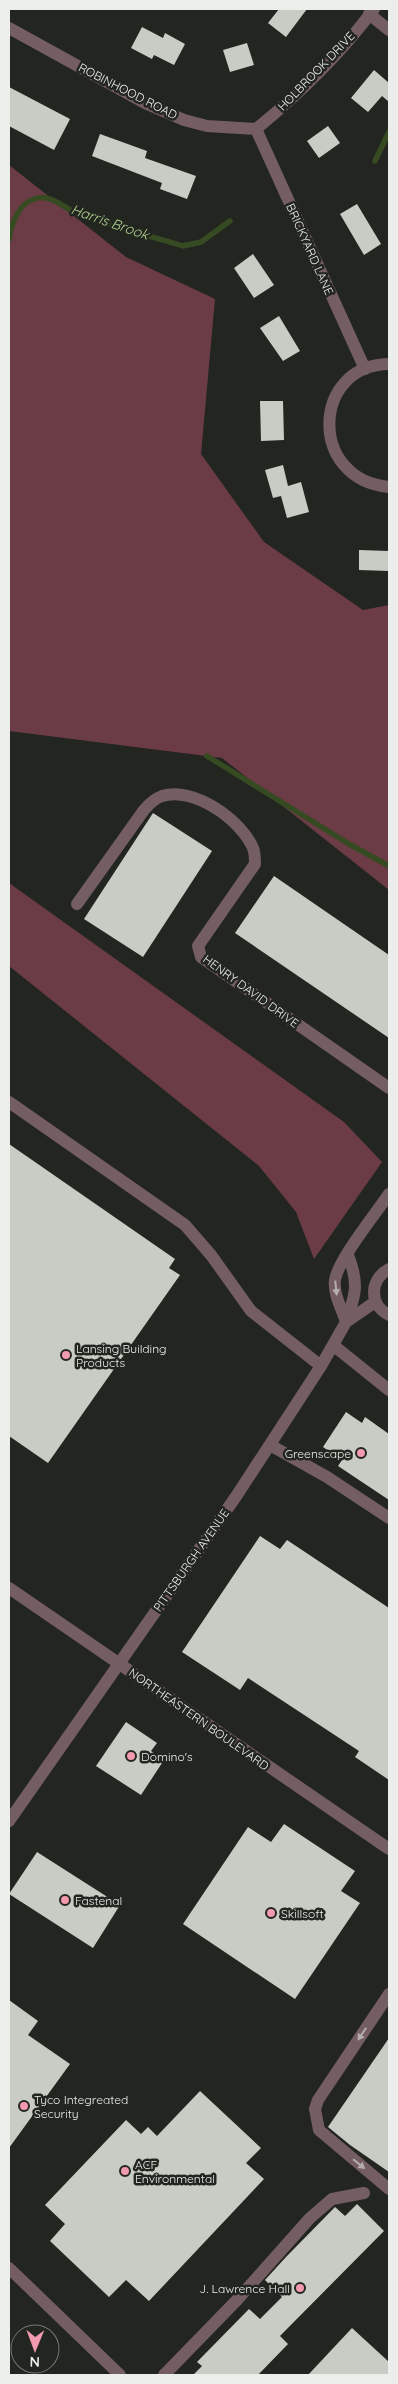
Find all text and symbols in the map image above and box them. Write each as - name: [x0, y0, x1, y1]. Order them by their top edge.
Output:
- street label: HOLBROOK DRIVE: [274, 28, 358, 114]
- street label: ROBINHOOD ROAD: [76, 60, 180, 123]
- water label: Harris Brook: [69, 200, 153, 244]
- street label: BRICKYARD LANE: [283, 201, 337, 297]
- street label: HENRY DAVID DRIVE: [200, 951, 302, 1031]
- one-way arrow: [332, 1280, 340, 1296]
- place label: Lansing Building Products: [76, 1341, 167, 1370]
- marker: Lansing Building Products: [60, 1349, 72, 1361]
- place label: Greenscape: [285, 1446, 351, 1461]
- marker: Greenscape: [355, 1447, 367, 1459]
- street label: PITTSBURGH AVENUE: [150, 1506, 232, 1614]
- street label: NORTHEASTERN BOULEVARD: [126, 1665, 272, 1774]
- place label: Domino's: [141, 1749, 193, 1764]
- marker: Domino's: [125, 1750, 137, 1762]
- place label: Fastenal: [75, 1893, 122, 1908]
- marker: Fastenal: [59, 1894, 71, 1906]
- place label: Skillsoft: [281, 1906, 324, 1921]
- marker: Skillsoft: [265, 1907, 277, 1919]
- one-way arrow: [357, 2028, 367, 2041]
- place label: Tyco Integreated Security: [34, 2092, 128, 2121]
- marker: Tyco Integreated Security: [18, 2100, 30, 2112]
- place label: ACF Environmental: [135, 2157, 215, 2186]
- one-way arrow: [352, 2159, 366, 2169]
- marker: ACF Environmental: [119, 2165, 131, 2177]
- place label: J. Lawrence Hall: [199, 2281, 290, 2296]
- marker: J. Lawrence Hall: [294, 2282, 306, 2294]
- north arrow: [10, 2324, 60, 2374]
- text: N: [29, 2353, 40, 2371]

